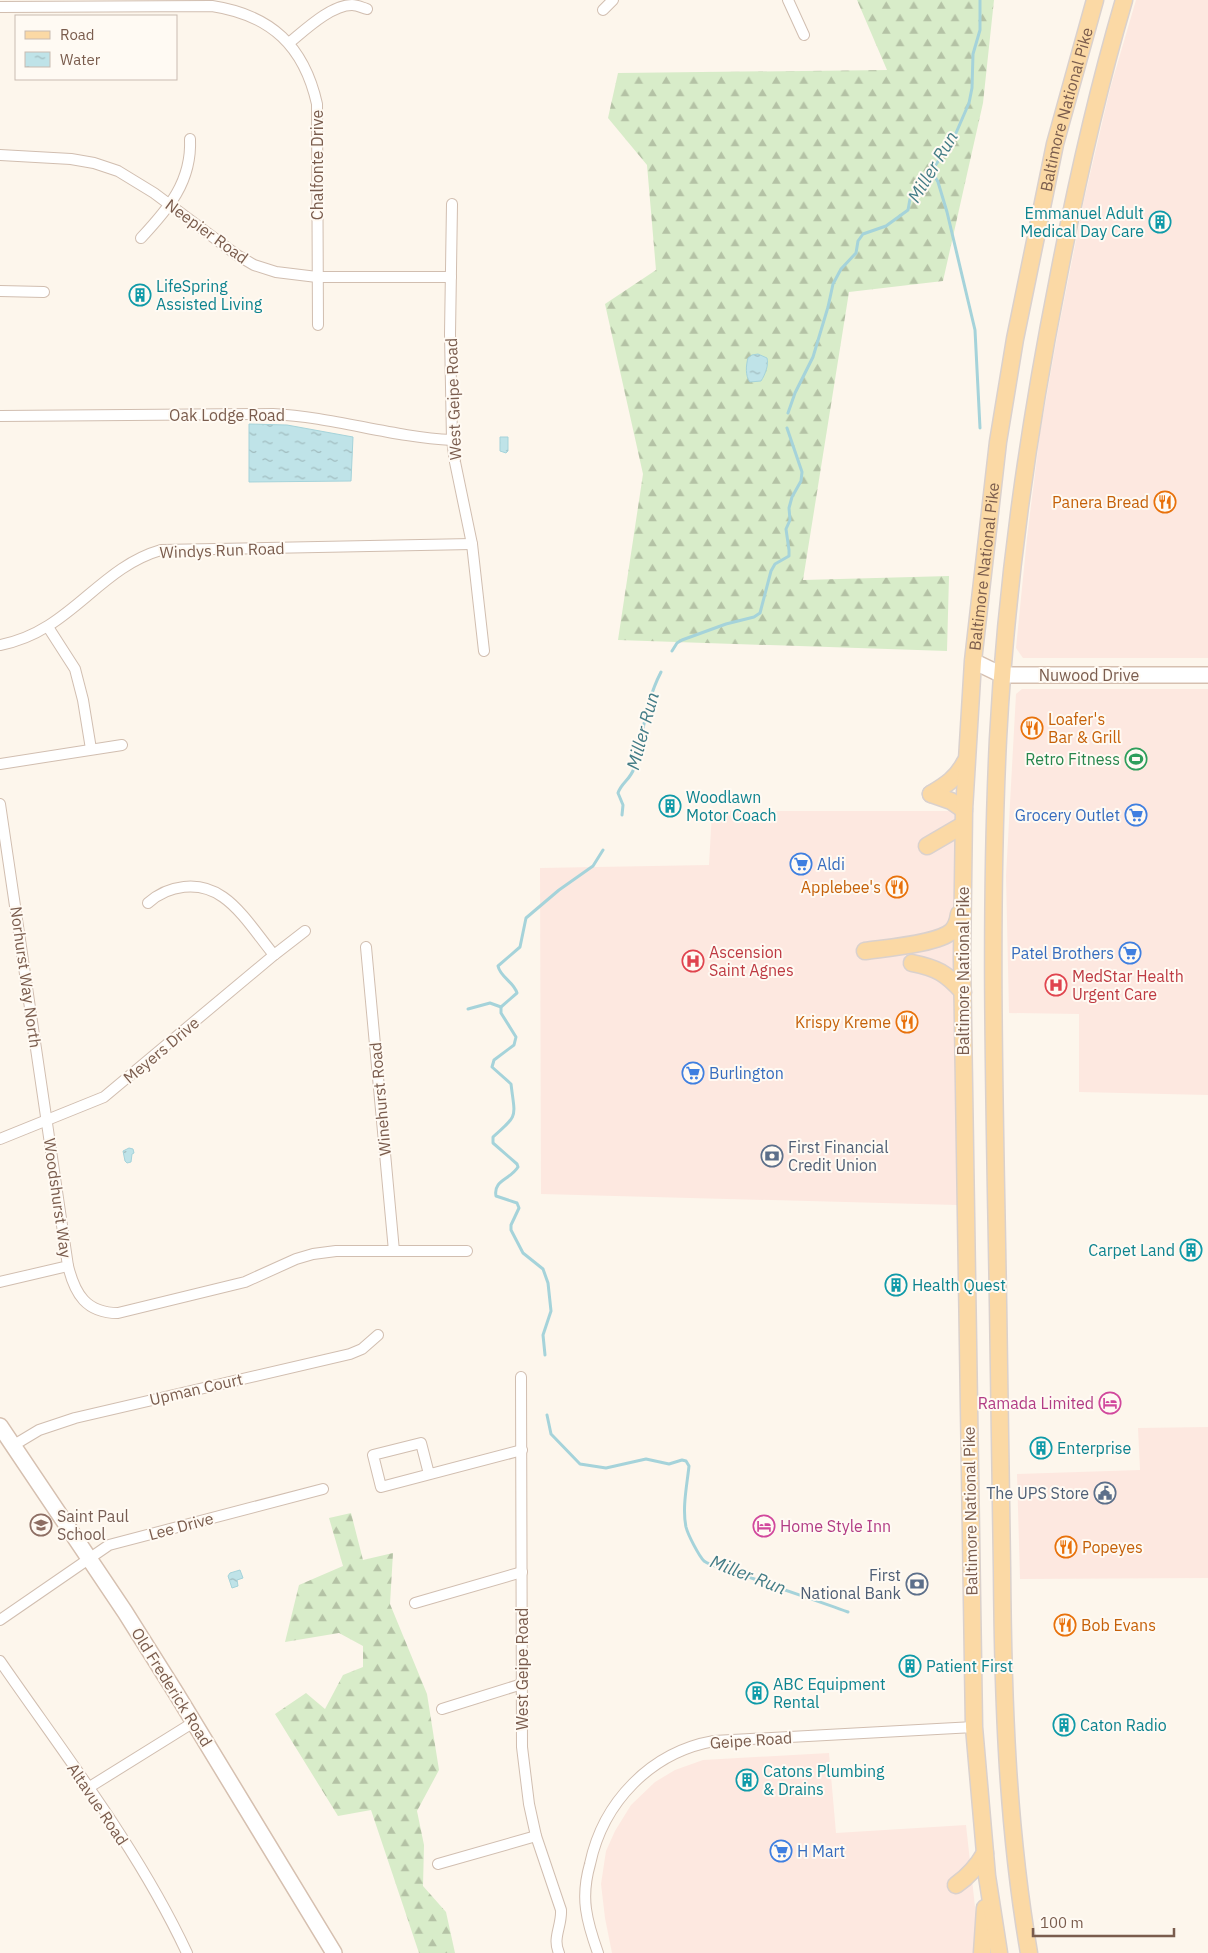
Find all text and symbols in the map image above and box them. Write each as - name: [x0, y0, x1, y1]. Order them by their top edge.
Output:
- legend: [15, 15, 178, 80]
- text: Road: [60, 25, 95, 44]
- street label: Baltimore National Pike: [1035, 25, 1097, 193]
- text: Water: [60, 50, 101, 69]
- street label: Chalfonte Drive: [307, 110, 327, 220]
- water label: Miller Run: [902, 127, 963, 207]
- street label: Neepier Road: [162, 194, 252, 268]
- place label: Emmanuel Adult Medical Day Care: [1020, 203, 1144, 241]
- building icon: Emmanuel Adult Medical Day Care: [1148, 210, 1172, 234]
- place label: LifeSpring Assisted Living: [156, 276, 263, 314]
- building icon: LifeSpring Assisted Living: [128, 283, 152, 307]
- street label: West Geipe Road: [441, 337, 465, 461]
- street label: Oak Lodge Road: [169, 405, 285, 425]
- street label: Baltimore National Pike: [964, 481, 1003, 652]
- restaurant icon: Panera Bread: [1153, 490, 1177, 514]
- place label: Panera Bread: [1052, 492, 1149, 512]
- street label: Windys Run Road: [159, 538, 285, 562]
- street label: Nuwood Drive: [1039, 665, 1140, 685]
- water label: Miller Run: [621, 690, 664, 772]
- place label: Loafer's Bar & Grill: [1048, 709, 1121, 747]
- restaurant icon: Loafer's Bar & Grill: [1020, 716, 1044, 740]
- sports icon: Retro Fitness: [1124, 747, 1148, 771]
- place label: Retro Fitness: [1025, 749, 1120, 769]
- place label: Woodlawn Motor Coach: [686, 787, 777, 825]
- building icon: Woodlawn Motor Coach: [658, 794, 682, 818]
- supermarket icon: Grocery Outlet: [1124, 803, 1148, 827]
- place label: Grocery Outlet: [1015, 805, 1120, 825]
- supermarket icon: Aldi: [789, 852, 813, 876]
- place label: Aldi: [817, 854, 845, 874]
- restaurant icon: Applebee's: [885, 875, 909, 899]
- place label: Applebee's: [801, 877, 881, 897]
- street label: Baltimore National Pike: [953, 886, 973, 1056]
- street label: Norhurst Way North: [6, 905, 46, 1049]
- supermarket icon: Patel Brothers: [1118, 941, 1142, 965]
- place label: Ascension Saint Agnes: [709, 942, 794, 980]
- place label: Patel Brothers: [1011, 943, 1114, 963]
- hospital icon: Ascension Saint Agnes: [681, 949, 705, 973]
- place label: MedStar Health Urgent Care: [1072, 966, 1184, 1004]
- hospital icon: MedStar Health Urgent Care: [1044, 973, 1068, 997]
- restaurant icon: Krispy Kreme: [895, 1010, 919, 1034]
- street label: Meyers Drive: [119, 1012, 203, 1088]
- place label: Krispy Kreme: [795, 1012, 891, 1032]
- street label: Winehurst Road: [365, 1041, 395, 1157]
- supermarket icon: Burlington: [681, 1061, 705, 1085]
- place label: Burlington: [709, 1063, 784, 1083]
- street label: Woodshurst Way: [40, 1137, 76, 1259]
- place label: First Financial Credit Union: [788, 1137, 889, 1175]
- bank icon: First Financial Credit Union: [760, 1144, 784, 1168]
- building icon: Carpet Land: [1179, 1238, 1203, 1262]
- place label: Carpet Land: [1088, 1240, 1175, 1260]
- building icon: Health Quest: [884, 1273, 908, 1297]
- place label: Health Quest: [912, 1275, 1006, 1295]
- street label: Upman Court: [147, 1369, 245, 1409]
- hotel icon: Ramada Limited: [1098, 1391, 1122, 1415]
- place label: Ramada Limited: [978, 1393, 1094, 1413]
- street label: Baltimore National Pike: [959, 1426, 981, 1596]
- building icon: Enterprise: [1029, 1436, 1053, 1460]
- place label: Enterprise: [1057, 1438, 1132, 1458]
- public building icon: The UPS Store: [1093, 1481, 1117, 1505]
- place label: The UPS Store: [986, 1483, 1089, 1503]
- place label: Saint Paul School: [57, 1506, 129, 1544]
- street label: Lee Drive: [146, 1508, 216, 1544]
- school or university icon: Saint Paul School: [29, 1513, 53, 1537]
- hotel icon: Home Style Inn: [752, 1514, 776, 1538]
- place label: Home Style Inn: [780, 1516, 891, 1536]
- restaurant icon: Popeyes: [1054, 1535, 1078, 1559]
- place label: Popeyes: [1082, 1537, 1143, 1557]
- water label: Miller Run: [707, 1550, 789, 1600]
- place label: First National Bank: [800, 1565, 902, 1603]
- bank icon: First National Bank: [905, 1572, 929, 1596]
- street label: West Geipe Road: [512, 1608, 532, 1730]
- restaurant icon: Bob Evans: [1053, 1613, 1077, 1637]
- place label: Bob Evans: [1081, 1615, 1156, 1635]
- street label: Old Frederick Road: [127, 1624, 217, 1750]
- building icon: Patient First: [898, 1654, 922, 1678]
- place label: Patient First: [926, 1656, 1013, 1676]
- place label: ABC Equipment Rental: [773, 1674, 886, 1712]
- building icon: ABC Equipment Rental: [745, 1681, 769, 1705]
- building icon: Caton Radio: [1052, 1713, 1076, 1737]
- place label: Caton Radio: [1080, 1715, 1167, 1735]
- street label: Geipe Road: [709, 1727, 793, 1753]
- street label: Altavue Road: [63, 1759, 133, 1849]
- place label: Catons Plumbing & Drains: [763, 1761, 885, 1799]
- building icon: Catons Plumbing & Drains: [735, 1768, 759, 1792]
- supermarket icon: H Mart: [769, 1839, 793, 1863]
- place label: H Mart: [797, 1841, 845, 1861]
- scale bar: [1033, 1906, 1174, 1938]
- text: 100 m: [1040, 1913, 1084, 1932]

